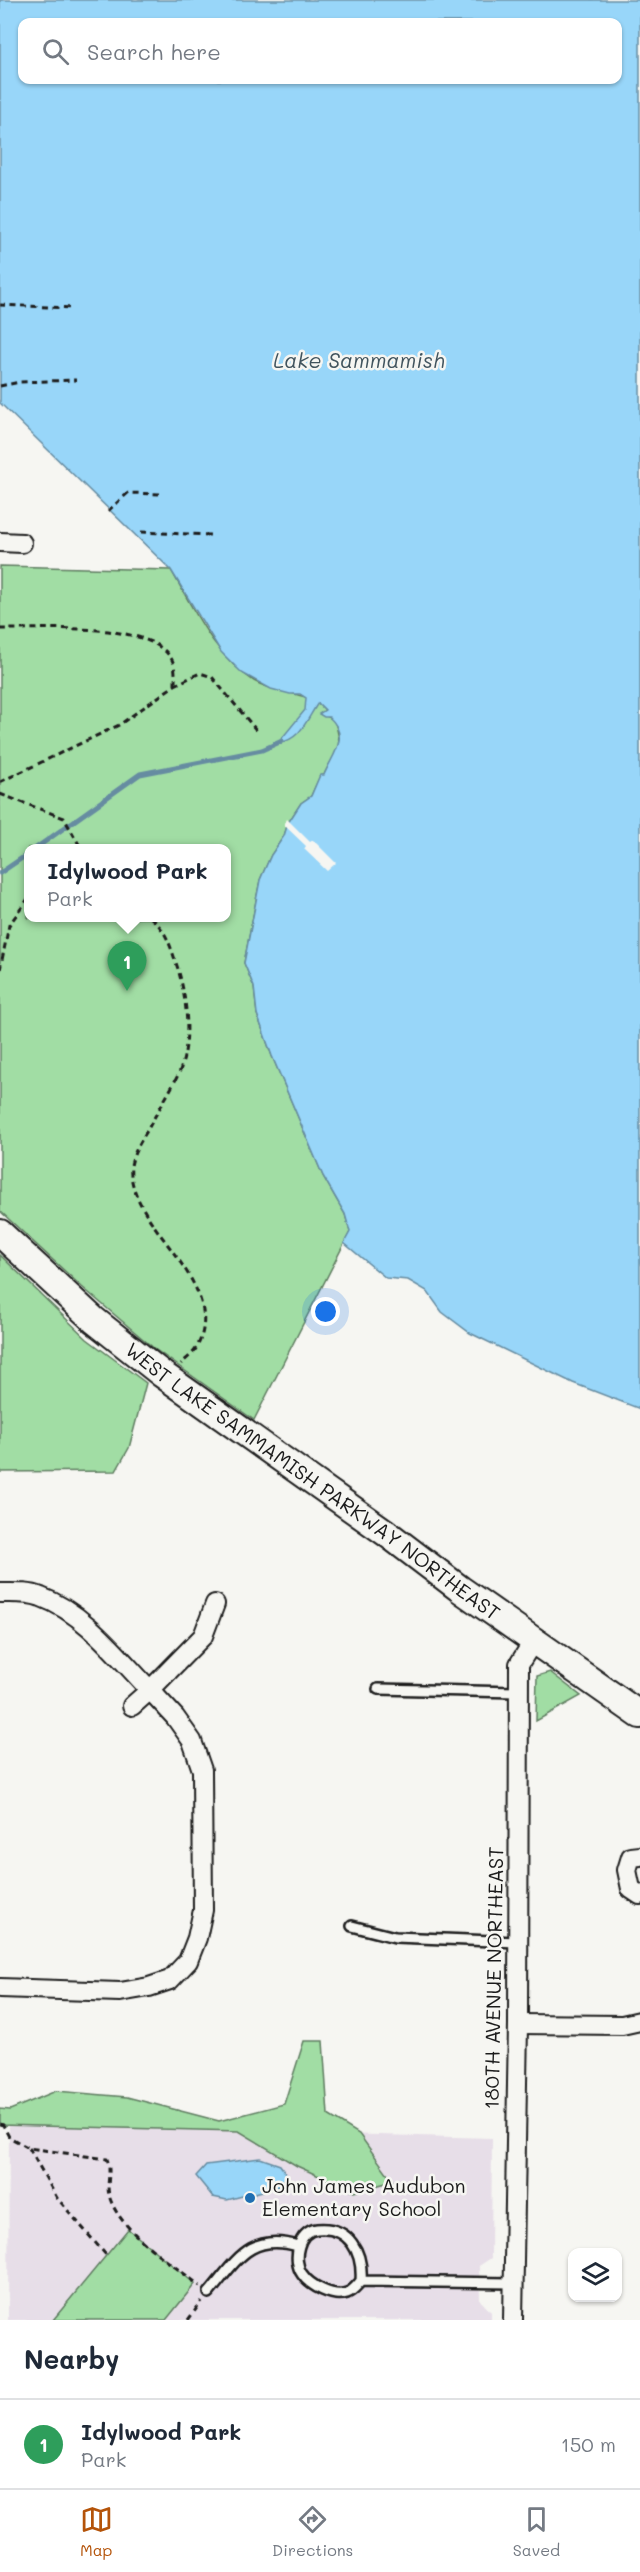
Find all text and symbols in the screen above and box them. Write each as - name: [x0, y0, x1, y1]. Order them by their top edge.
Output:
- search box: [18, 18, 622, 84]
- icon: search: [39, 35, 72, 68]
- text: Search here: [87, 37, 221, 66]
- water label: Lake Sammamish: [273, 346, 445, 373]
- popup: [24, 844, 231, 922]
- text: Idylwood Park: [47, 856, 208, 885]
- text: Park: [47, 885, 93, 911]
- pin: 1: [108, 942, 146, 991]
- your location: [311, 1297, 340, 1326]
- street label: WEST LAKE SAMMAMISH PARKWAY NORTHEAST: [121, 1336, 506, 1625]
- street label: 180TH AVENUE NORTHEAST: [478, 1846, 508, 2110]
- place label: John James Audubon Elementary School: [262, 2172, 466, 2221]
- marker: John James Audubon Elementary School: [243, 2191, 257, 2205]
- map controls: [568, 2248, 622, 2302]
- button: layers: [568, 2248, 622, 2302]
- text: Nearby: [24, 2342, 119, 2376]
- text: Idylwood Park: [81, 2417, 241, 2446]
- text: 1: [39, 2431, 48, 2457]
- text: 150 m: [561, 2431, 616, 2457]
- text: Park: [81, 2446, 126, 2472]
- tab: Map: [80, 2503, 113, 2560]
- tab: Directions: [272, 2503, 353, 2560]
- tab: Saved: [513, 2503, 560, 2560]

